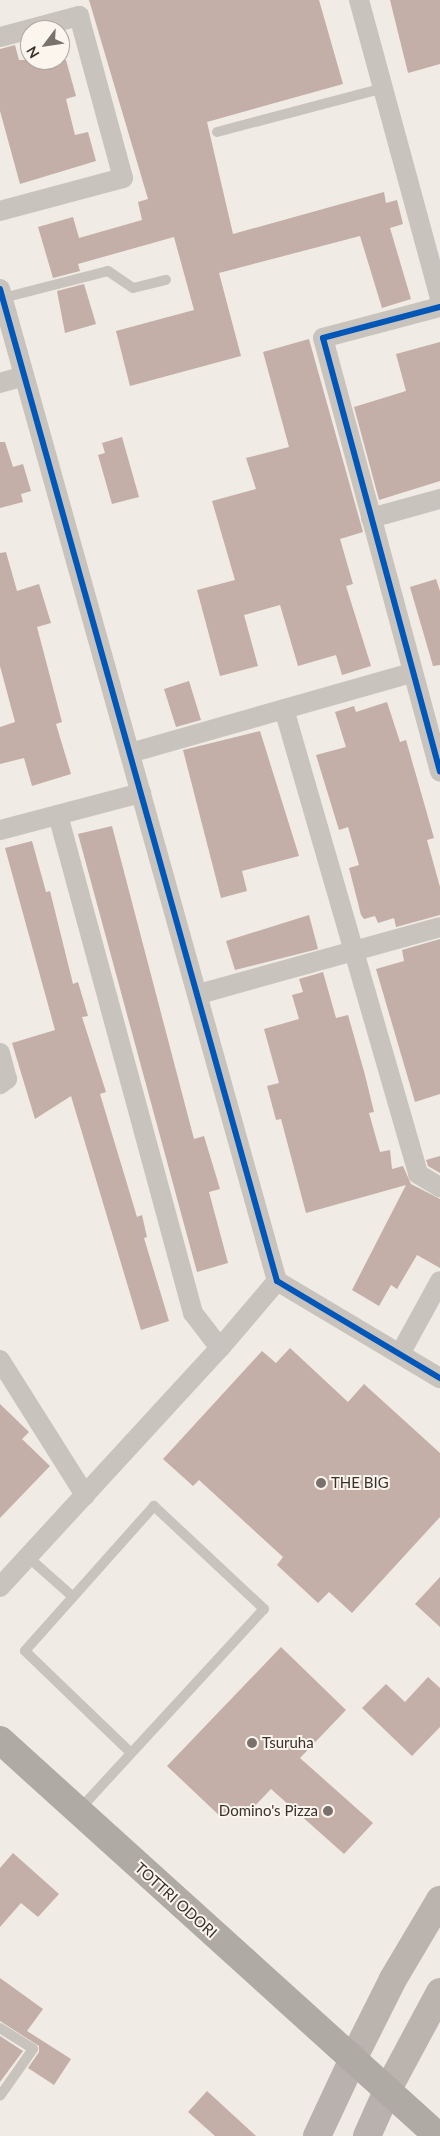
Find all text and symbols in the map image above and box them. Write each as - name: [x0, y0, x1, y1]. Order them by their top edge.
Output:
- north arrow: [20, 20, 70, 70]
- text: N: [23, 43, 43, 61]
- place label: THE BIG: [331, 1474, 389, 1492]
- marker: THE BIG: [315, 1477, 327, 1489]
- place label: Tsuruha: [262, 1734, 314, 1752]
- marker: Tsuruha: [246, 1737, 258, 1749]
- place label: Domino's Pizza: [219, 1802, 318, 1820]
- marker: Domino's Pizza: [322, 1805, 334, 1817]
- street label: TOTTRI ODORI: [131, 1858, 221, 1942]

